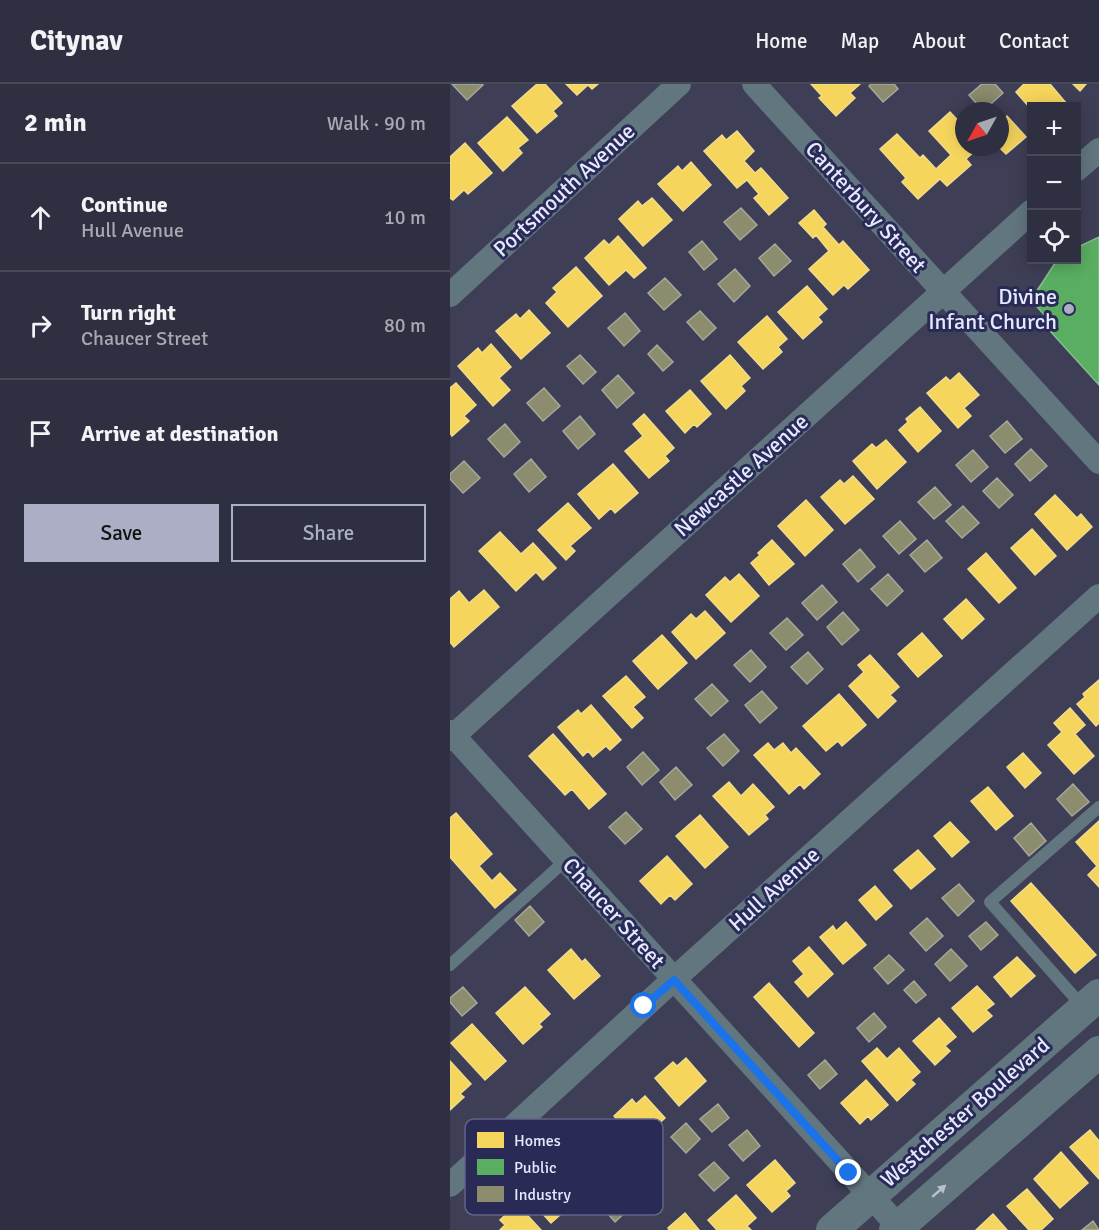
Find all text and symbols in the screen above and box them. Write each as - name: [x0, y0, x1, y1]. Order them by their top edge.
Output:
- text: Citynav: [30, 24, 123, 58]
- text: Home: [755, 28, 808, 54]
- text: Map: [841, 28, 879, 54]
- text: About: [912, 28, 966, 54]
- text: Contact: [999, 28, 1069, 54]
- north arrow: [955, 102, 1009, 156]
- map controls: [1027, 102, 1081, 264]
- button: +: [1027, 102, 1081, 156]
- text: 2 min: [24, 107, 87, 139]
- text: Walk · 90 m: [327, 111, 426, 136]
- street label: Portsmouth Avenue: [488, 118, 640, 262]
- street label: Canterbury Street: [800, 136, 932, 279]
- button: −: [1027, 156, 1081, 210]
- text: Continue: [81, 191, 168, 218]
- icon: ahead: [24, 201, 57, 234]
- text: 10 m: [384, 205, 426, 230]
- button: locate: [1027, 210, 1081, 264]
- text: Hull Avenue: [81, 218, 184, 243]
- place label: Divine Infant Church: [928, 283, 1057, 335]
- text: Turn right: [81, 299, 176, 326]
- marker: Divine Infant Church: [1062, 302, 1076, 316]
- icon: right: [24, 309, 57, 342]
- text: 80 m: [384, 313, 426, 338]
- text: Chaucer Street: [81, 326, 208, 351]
- street label: Newcastle Avenue: [668, 408, 814, 542]
- icon: arrive: [24, 417, 57, 450]
- text: Arrive at destination: [81, 420, 278, 447]
- button: Save: [24, 504, 219, 562]
- button: Share: [231, 504, 426, 562]
- street label: Hull Avenue: [723, 841, 825, 937]
- street label: Chaucer Street: [557, 852, 671, 974]
- route start: [630, 992, 656, 1018]
- street label: Westchester Boulevard: [875, 1031, 1055, 1193]
- legend: [465, 1119, 663, 1215]
- text: Homes: [514, 1131, 561, 1151]
- text: Public: [514, 1158, 557, 1178]
- route end: [835, 1159, 861, 1185]
- text: Industry: [514, 1185, 572, 1205]
- one-way arrow: [932, 1185, 947, 1198]

